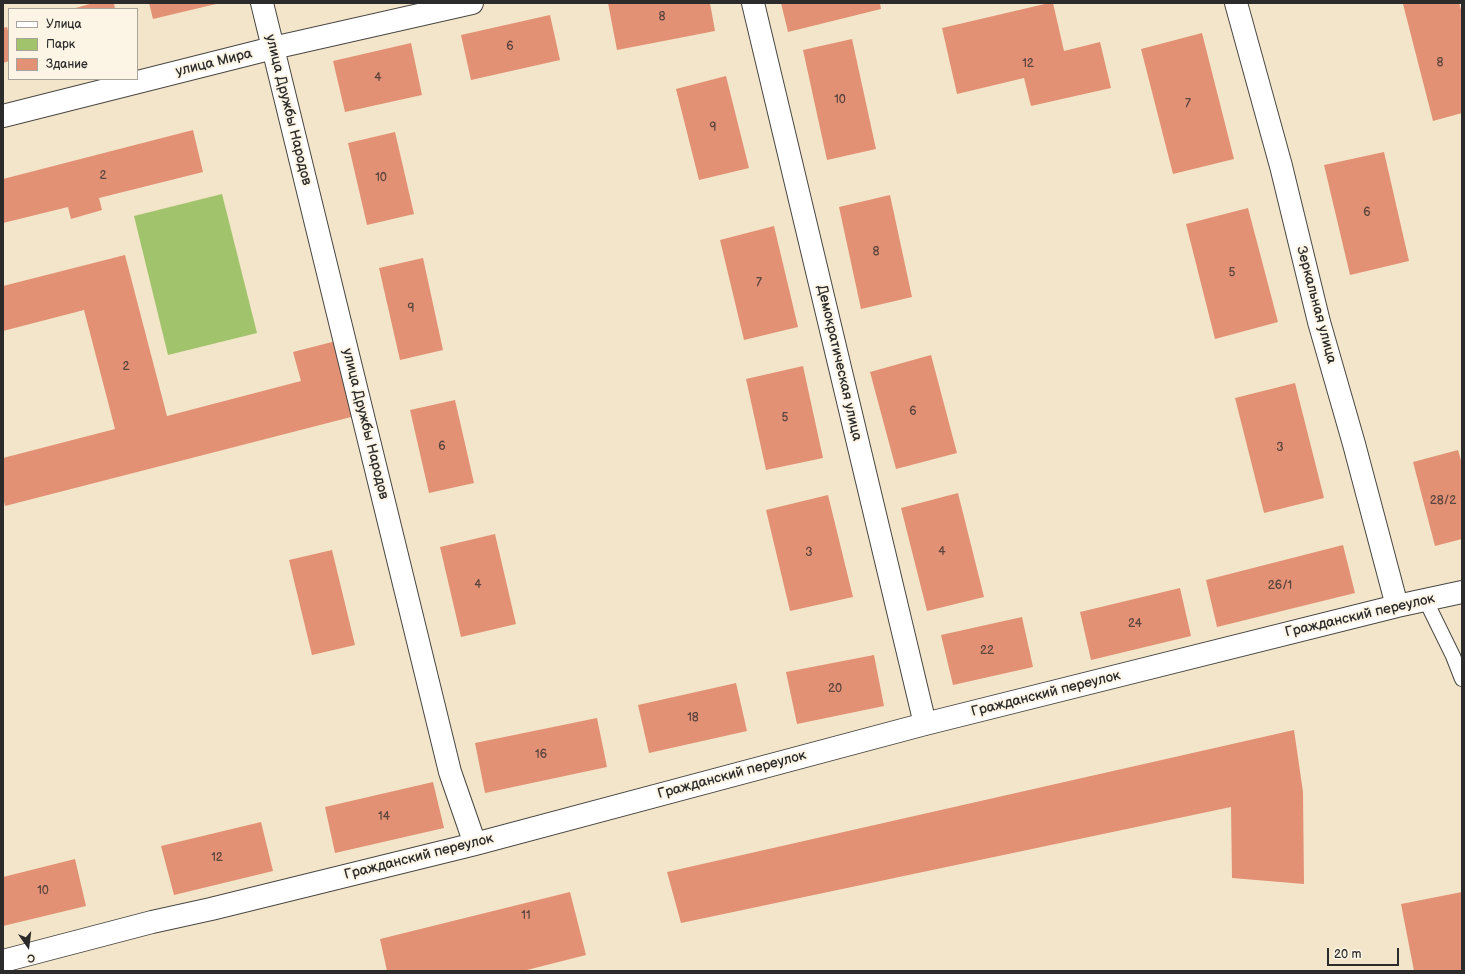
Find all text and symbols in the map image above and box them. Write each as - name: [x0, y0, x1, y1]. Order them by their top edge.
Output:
- legend: [8, 8, 138, 80]
- house number: 8: [659, 10, 665, 24]
- text: Улица: [46, 17, 82, 32]
- street label: улица Дружбы Народов: [261, 33, 315, 187]
- text: Парк: [46, 37, 75, 52]
- house number: 6: [506, 40, 514, 54]
- street label: улица Мира: [174, 45, 254, 81]
- house number: 8: [1437, 56, 1443, 70]
- text: Здание: [46, 57, 88, 72]
- house number: 12: [1022, 57, 1034, 71]
- house number: 4: [374, 71, 382, 85]
- house number: 10: [834, 93, 846, 107]
- house number: 7: [1185, 97, 1191, 111]
- house number: 9: [710, 121, 716, 135]
- house number: 2: [99, 169, 107, 183]
- house number: 10: [375, 171, 387, 185]
- house number: 6: [1363, 206, 1371, 220]
- house number: 8: [873, 245, 879, 259]
- street label: Зеркальная улица: [1292, 245, 1340, 365]
- house number: 5: [1229, 266, 1235, 280]
- house number: 7: [756, 276, 762, 290]
- street label: Демократическая улица: [813, 283, 865, 443]
- house number: 9: [408, 302, 414, 316]
- street label: улица Дружбы Народов: [338, 347, 392, 501]
- house number: 2: [122, 360, 130, 374]
- house number: 6: [909, 405, 917, 419]
- house number: 5: [782, 411, 788, 425]
- house number: 6: [438, 440, 446, 454]
- house number: 3: [1276, 441, 1284, 455]
- house number: 28/2: [1430, 494, 1456, 508]
- house number: 4: [938, 545, 946, 559]
- house number: 3: [805, 546, 813, 560]
- house number: 4: [474, 578, 482, 592]
- house number: 26/1: [1268, 579, 1292, 593]
- street label: Гражданский переулок: [1284, 591, 1436, 641]
- house number: 24: [1128, 617, 1142, 631]
- house number: 22: [980, 644, 994, 658]
- street label: Гражданский переулок: [970, 667, 1122, 721]
- house number: 20: [828, 682, 842, 696]
- house number: 18: [687, 711, 699, 725]
- street label: Гражданский переулок: [656, 747, 808, 803]
- house number: 16: [535, 748, 547, 762]
- house number: 14: [378, 810, 390, 824]
- street label: Гражданский переулок: [343, 830, 495, 884]
- house number: 12: [211, 851, 223, 865]
- house number: 10: [37, 884, 49, 898]
- house number: 11: [521, 909, 531, 923]
- north arrow: [8, 926, 48, 966]
- scale bar: [1329, 940, 1401, 966]
- text: 20 m: [1334, 947, 1361, 962]
- text: С: [26, 951, 36, 965]

